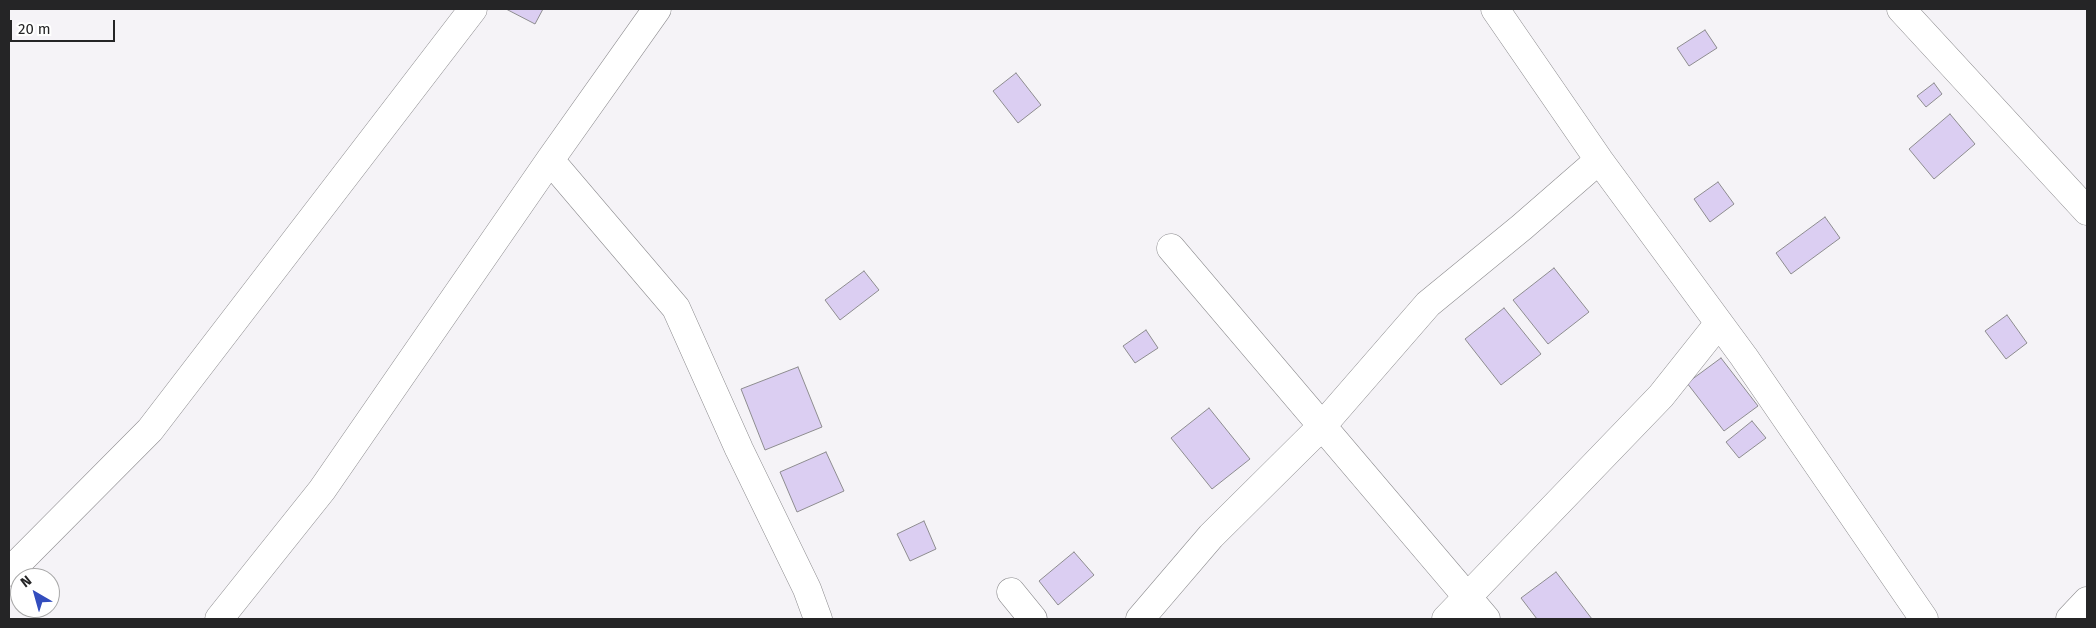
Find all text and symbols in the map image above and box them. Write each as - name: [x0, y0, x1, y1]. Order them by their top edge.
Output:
- scale bar: [12, 10, 118, 42]
- text: 20 m: [18, 20, 51, 38]
- north arrow: [10, 568, 60, 618]
- text: N: [17, 572, 35, 591]

